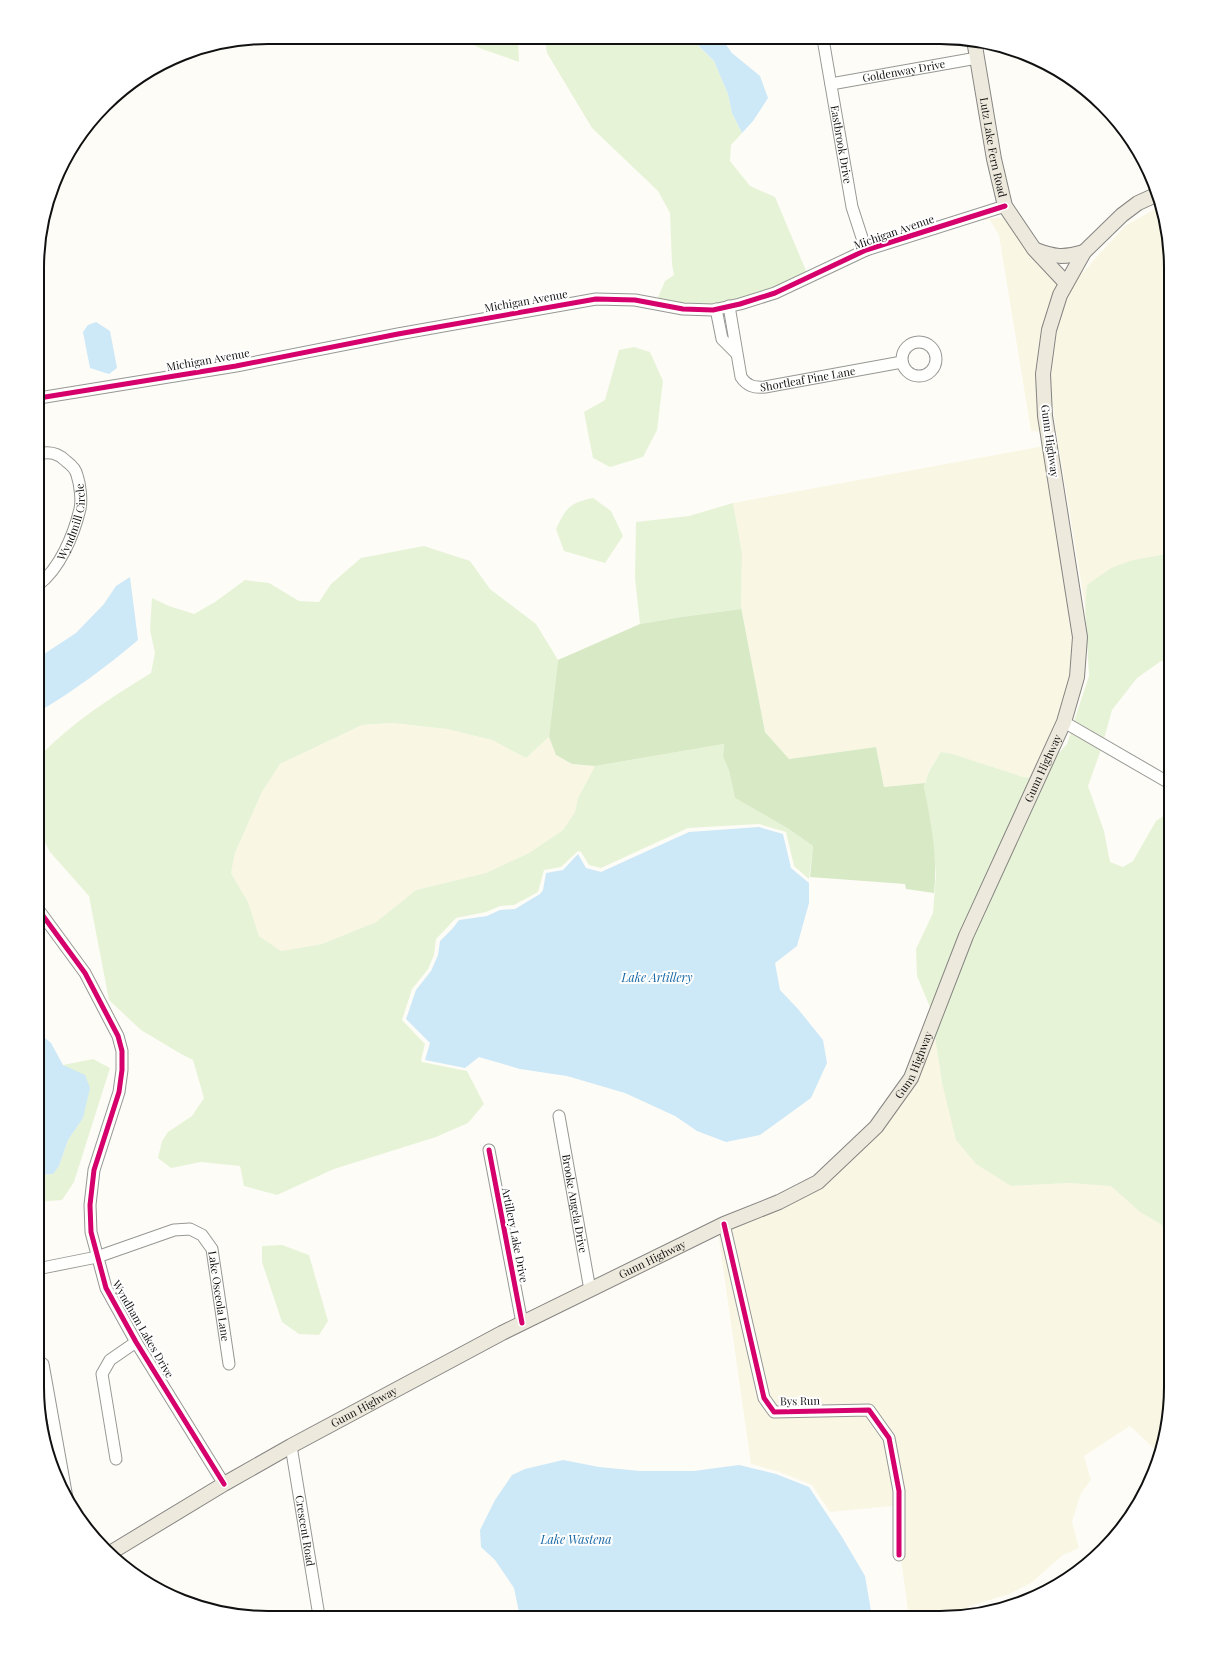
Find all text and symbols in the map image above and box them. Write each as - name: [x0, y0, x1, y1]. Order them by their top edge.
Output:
- street label: Goldenway Drive: [861, 56, 947, 85]
- street label: Lutz Lake Fern Road: [977, 96, 1011, 199]
- street label: Eastbrook Drive: [828, 104, 856, 185]
- street label: Michigan Avenue: [852, 211, 937, 252]
- street label: Michigan Avenue: [483, 286, 569, 315]
- street label: Michigan Avenue: [165, 345, 251, 374]
- street label: Shortleaf Pine Lane: [760, 363, 857, 394]
- street label: Gunn Highway: [1038, 404, 1063, 479]
- street label: Wyndmill Circle: [53, 482, 88, 564]
- street label: Gunn Highway: [1020, 731, 1065, 804]
- water label: Lake Artillery: [621, 969, 693, 985]
- street label: Gunn Highway: [891, 1029, 936, 1101]
- street label: Brooke Angela Drive: [559, 1153, 591, 1255]
- street label: Artillery Lake Drive: [499, 1185, 532, 1284]
- street label: Gunn Highway: [616, 1236, 689, 1282]
- street label: Lake Osceola Lane: [205, 1250, 234, 1343]
- street label: Wyndham Lakes Drive: [109, 1276, 178, 1381]
- street label: Gunn Highway: [328, 1382, 400, 1430]
- street label: Bys Run: [780, 1393, 821, 1408]
- street label: Crescent Road: [292, 1494, 319, 1568]
- water label: Lake Wastena: [539, 1531, 612, 1547]

